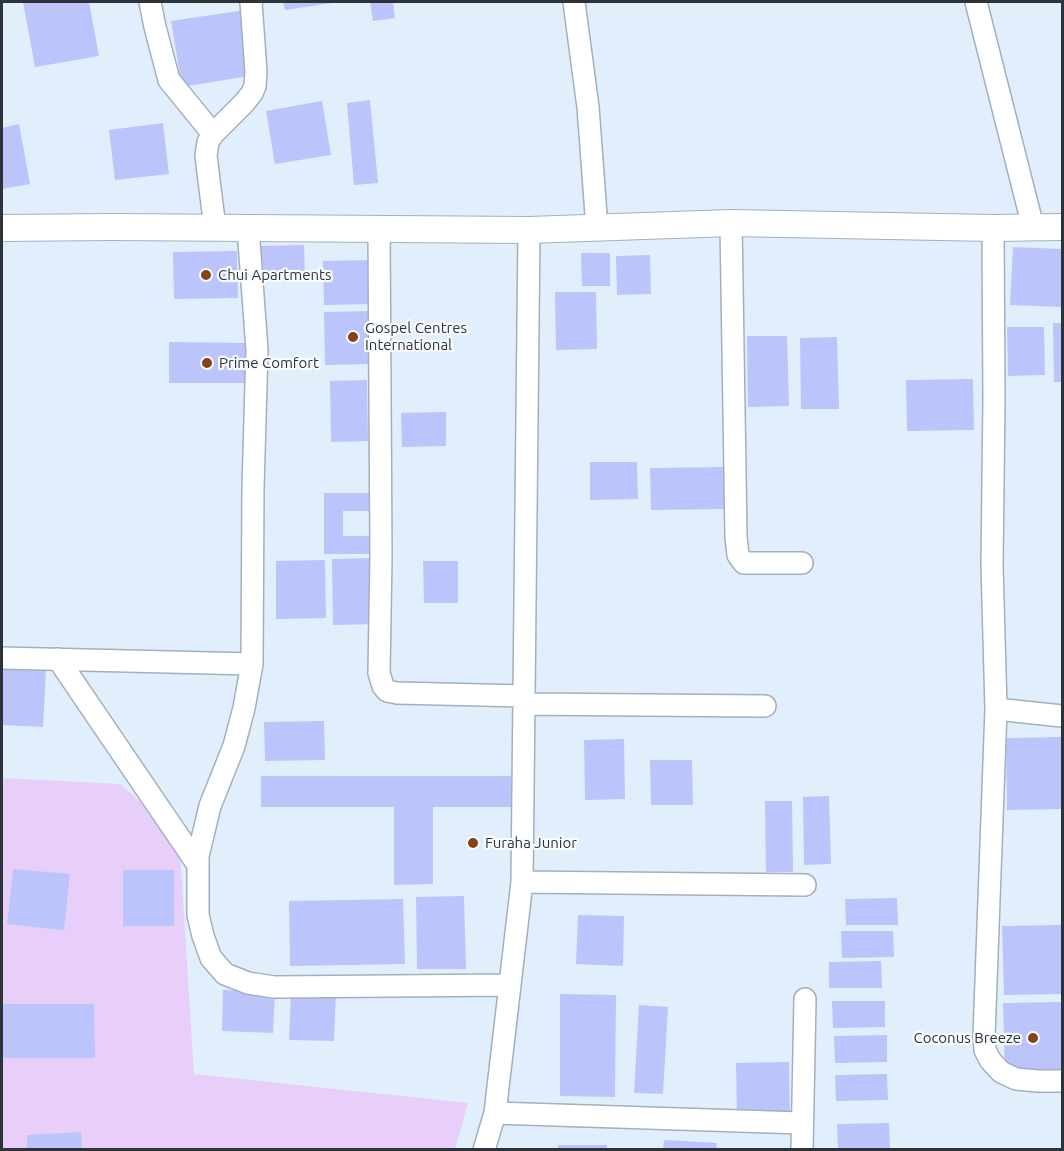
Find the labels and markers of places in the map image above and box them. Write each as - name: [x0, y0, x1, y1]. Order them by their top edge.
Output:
- place label: Chui Apartments: [218, 266, 331, 284]
- marker: Chui Apartments: [199, 268, 213, 282]
- place label: Gospel Centres International: [365, 319, 467, 354]
- marker: Gospel Centres International: [346, 330, 360, 344]
- place label: Prime Comfort: [219, 354, 319, 372]
- marker: Prime Comfort: [200, 356, 214, 370]
- place label: Furaha Junior: [485, 834, 577, 852]
- marker: Furaha Junior: [466, 836, 480, 850]
- place label: Coconus Breeze: [913, 1029, 1021, 1047]
- marker: Coconus Breeze: [1026, 1031, 1040, 1045]

